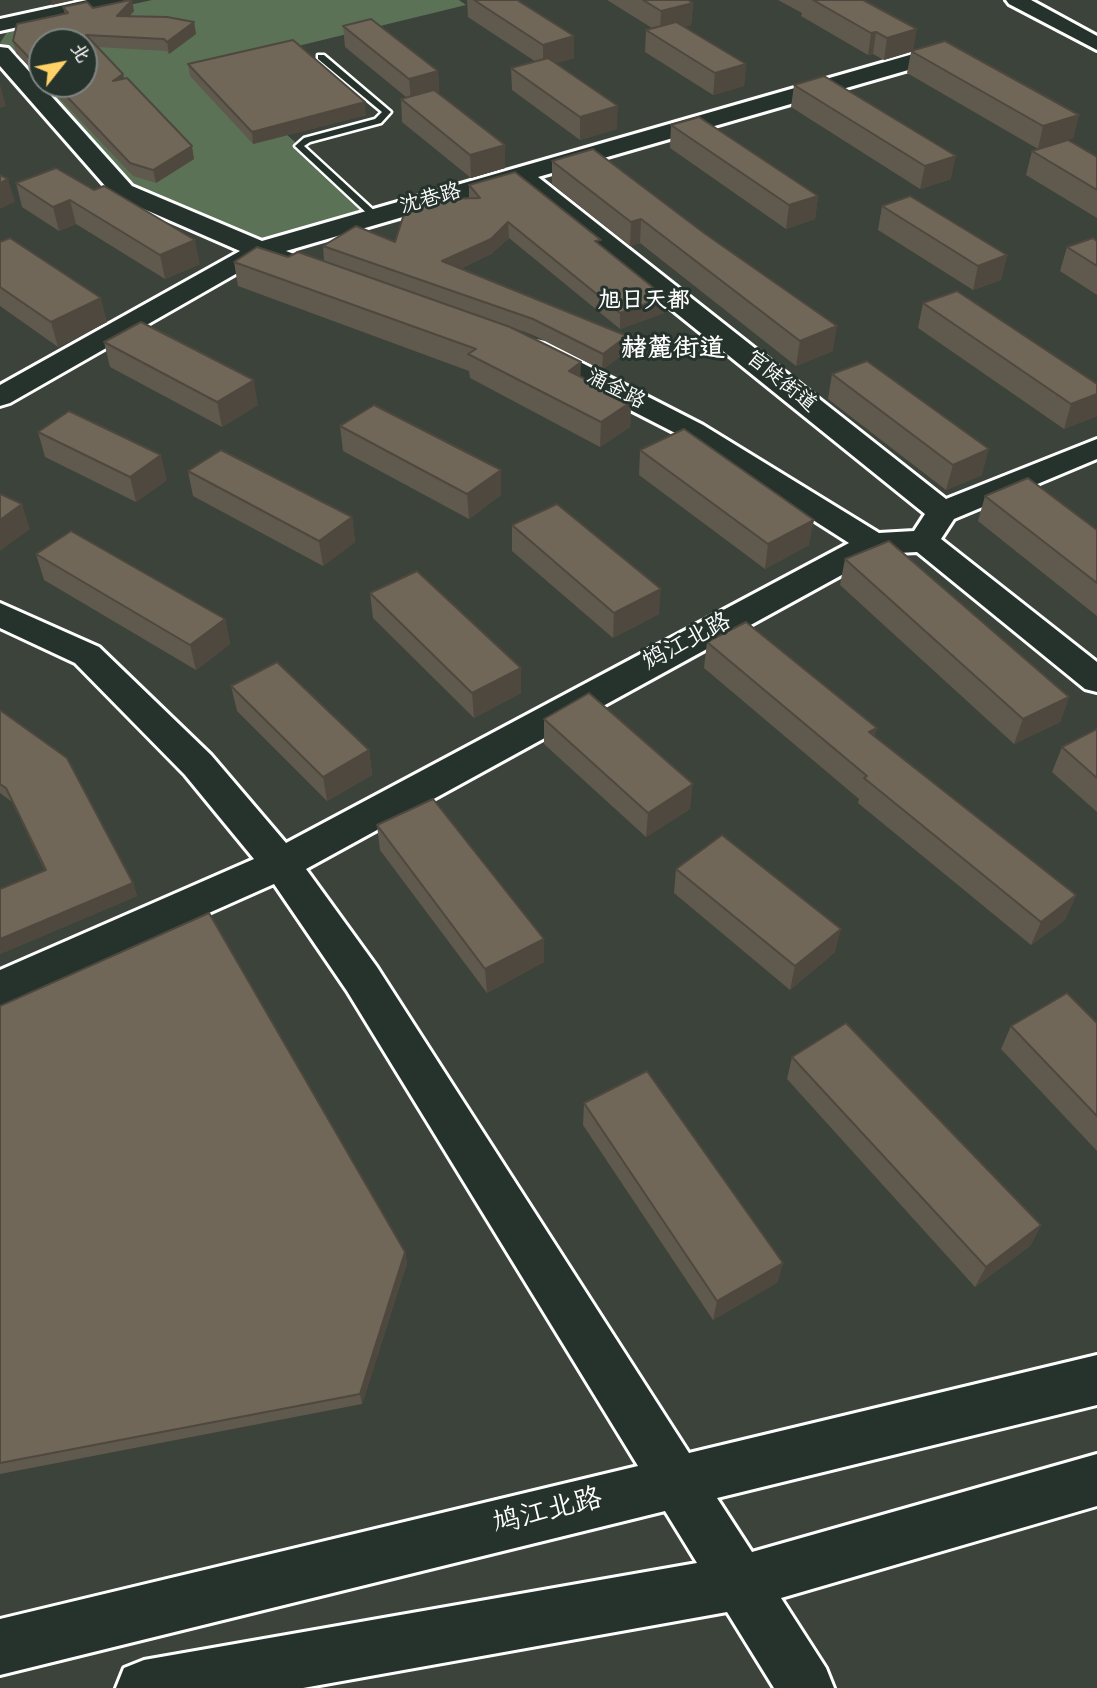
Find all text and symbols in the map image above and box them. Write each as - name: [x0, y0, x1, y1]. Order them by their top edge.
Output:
- north arrow: [28, 28, 98, 98]
- text: 北: [62, 37, 97, 69]
- street label: 沈巷路: [397, 180, 465, 222]
- district label: 旭日天都: [598, 289, 690, 317]
- district label: 赭麓街道: [621, 336, 725, 368]
- street label: 官陡街道: [739, 347, 821, 419]
- street label: 涌金路: [581, 365, 649, 417]
- street label: 鸩江北路: [639, 609, 737, 679]
- street label: 鸠江北路: [490, 1484, 606, 1544]

